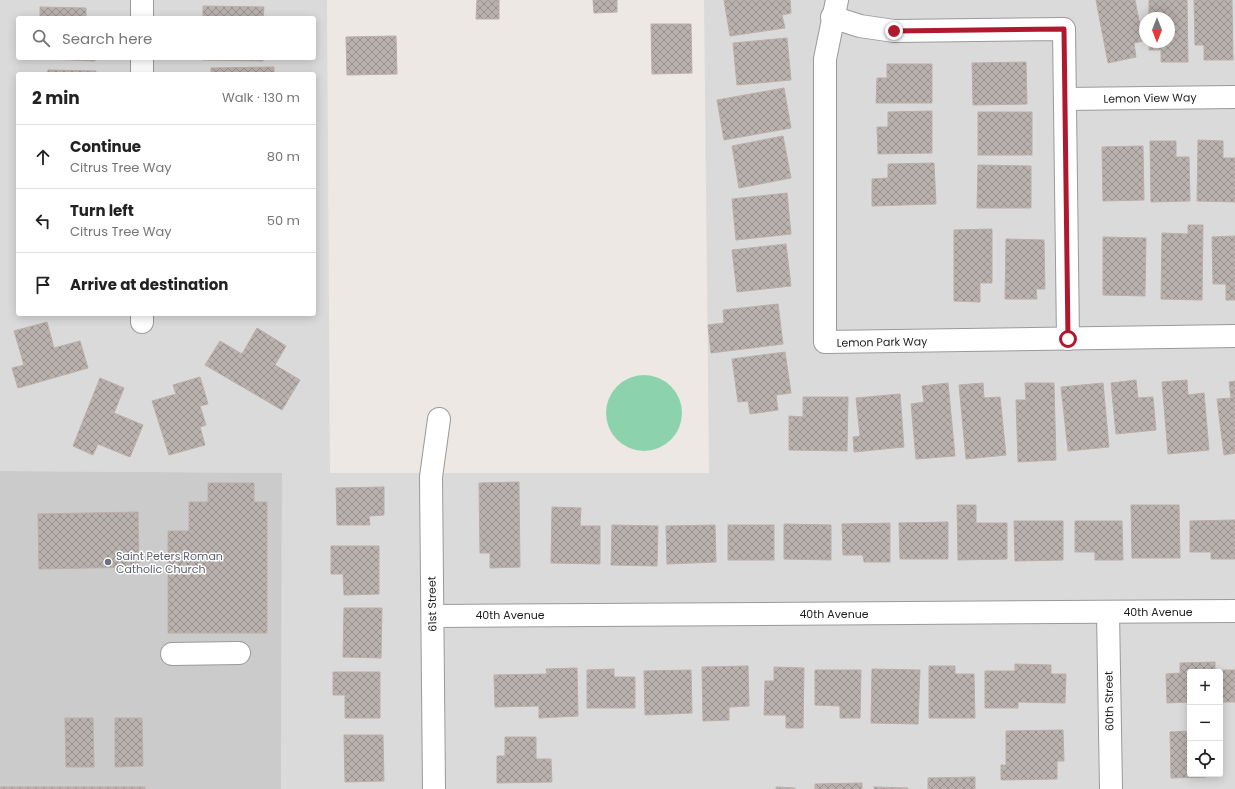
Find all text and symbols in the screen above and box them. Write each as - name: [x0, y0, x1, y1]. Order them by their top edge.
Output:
- north arrow: [1139, 12, 1175, 48]
- search box: [16, 16, 316, 60]
- route end: [885, 22, 903, 40]
- icon: search: [30, 27, 52, 49]
- text: Search here: [62, 28, 152, 49]
- text: 2 min: [32, 86, 80, 110]
- text: Walk · 130 m: [222, 88, 300, 107]
- street label: Lemon View Way: [1103, 89, 1198, 107]
- text: Continue: [70, 136, 141, 157]
- icon: ahead: [32, 146, 54, 168]
- text: 80 m: [267, 147, 300, 166]
- text: Citrus Tree Way: [70, 158, 172, 177]
- text: Turn left: [70, 200, 134, 221]
- icon: left: [32, 210, 54, 232]
- text: 50 m: [267, 211, 300, 230]
- text: Citrus Tree Way: [70, 222, 172, 241]
- icon: arrive: [32, 274, 54, 296]
- text: Arrive at destination: [70, 274, 228, 295]
- route start: [1059, 330, 1077, 348]
- street label: Lemon Park Way: [836, 333, 928, 351]
- place label: Saint Peters Roman Catholic Church: [116, 548, 223, 577]
- marker: Saint Peters Roman Catholic Church: [103, 557, 113, 567]
- street label: 61st Street: [424, 576, 440, 632]
- street label: 40th Avenue: [1123, 604, 1193, 620]
- street label: 40th Avenue: [799, 606, 869, 622]
- street label: 40th Avenue: [475, 607, 545, 623]
- map controls: [1187, 669, 1223, 777]
- button: +: [1187, 669, 1223, 705]
- street label: 60th Street: [1100, 671, 1118, 731]
- button: −: [1187, 705, 1223, 741]
- button: locate: [1187, 741, 1223, 777]

